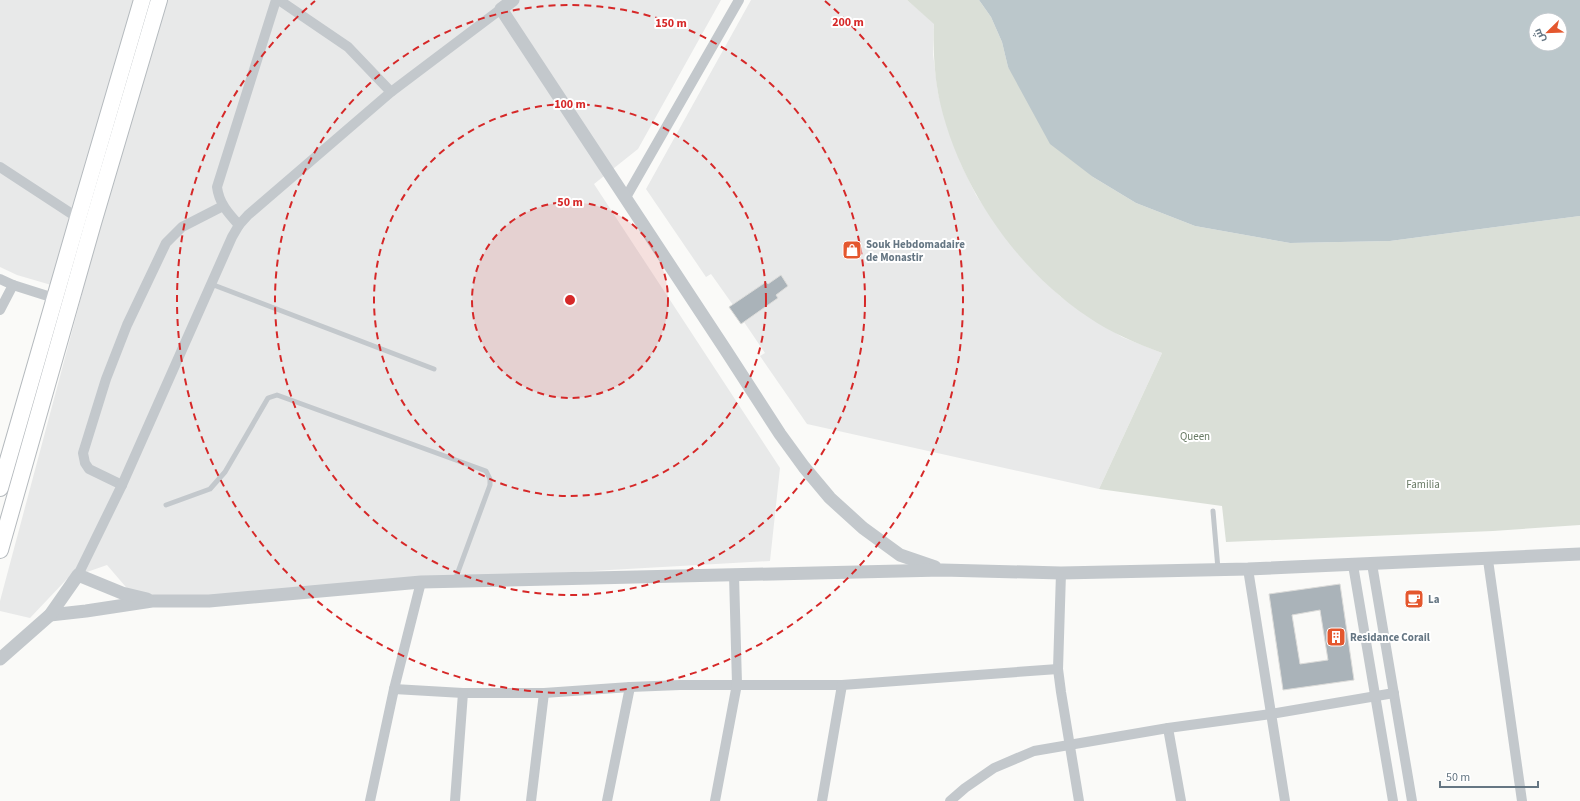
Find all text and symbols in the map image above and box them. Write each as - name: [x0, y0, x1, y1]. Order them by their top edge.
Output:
- north arrow: [1528, 12, 1568, 52]
- text: 200 m: [832, 14, 864, 31]
- text: 150 m: [655, 15, 687, 32]
- text: ش: [1530, 26, 1549, 45]
- text: 100 m: [554, 96, 586, 113]
- text: 50 m: [557, 194, 583, 211]
- place label: Souk Hebdomadaire de Monastir: [866, 237, 965, 265]
- shop icon: Souk Hebdomadaire de Monastir: [841, 239, 863, 261]
- centre of rings: [563, 293, 577, 307]
- park label: Queen: [1180, 429, 1210, 444]
- park label: Familia: [1406, 477, 1440, 492]
- cafe icon: La: [1403, 588, 1425, 610]
- place label: La: [1428, 592, 1440, 607]
- building icon: Residance Corail: [1325, 626, 1347, 648]
- place label: Residance Corail: [1350, 630, 1431, 645]
- scale bar: [1440, 763, 1538, 789]
- text: 50 m: [1446, 769, 1470, 786]

